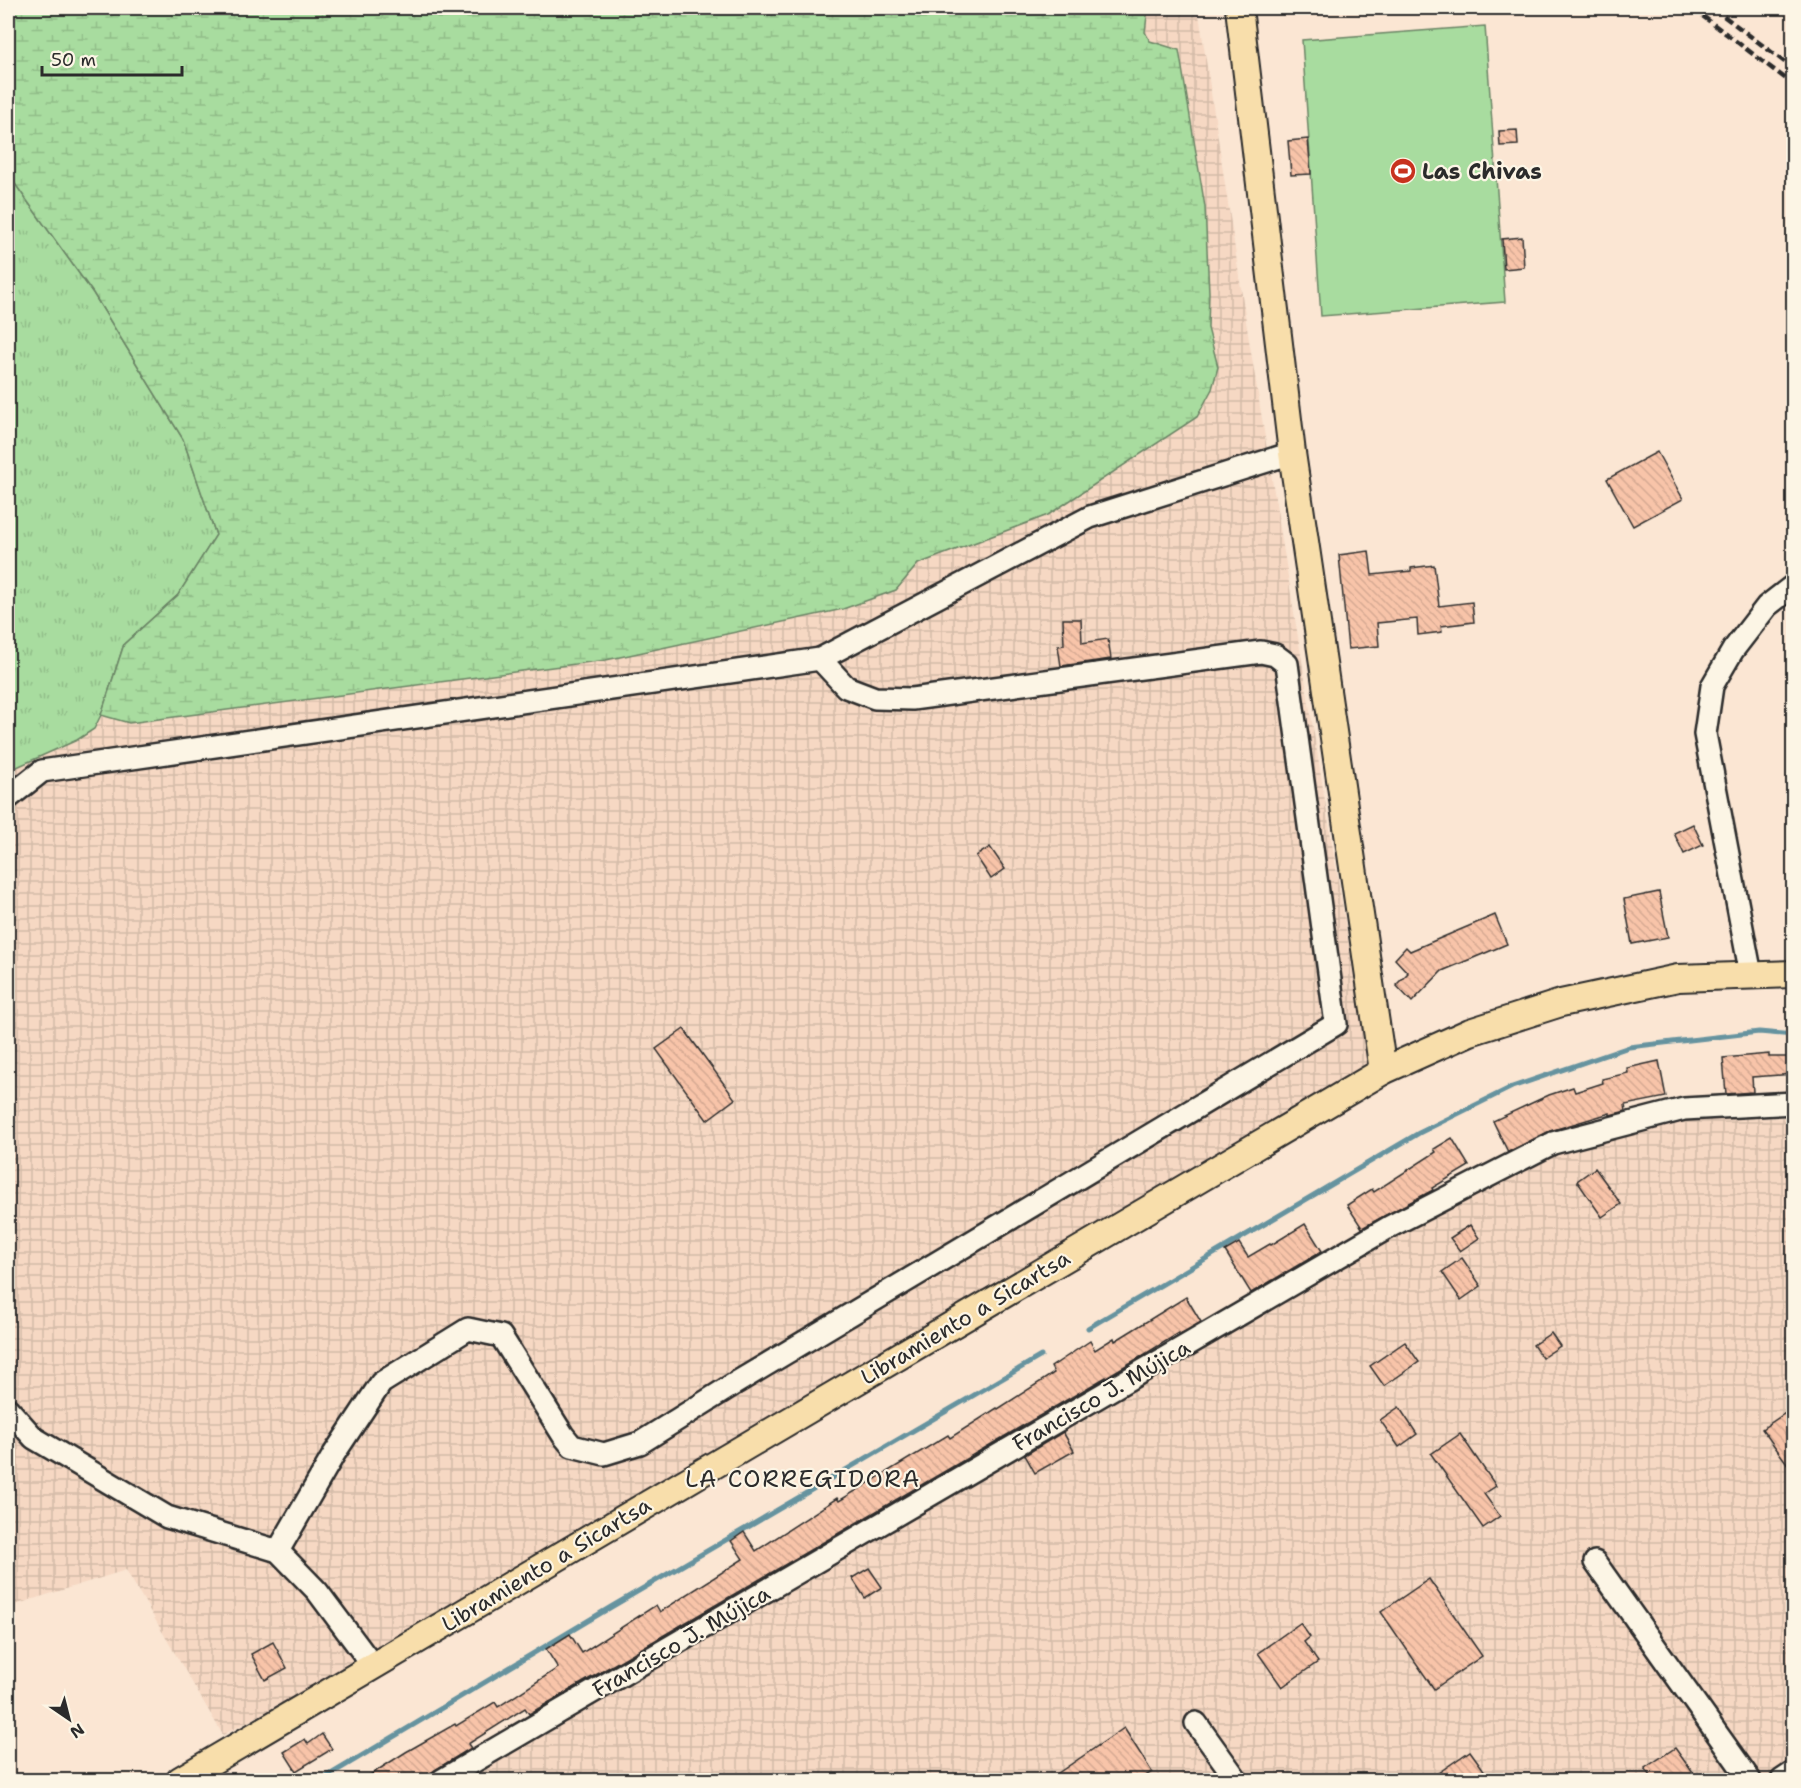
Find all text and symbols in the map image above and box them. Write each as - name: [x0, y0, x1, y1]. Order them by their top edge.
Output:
- scale bar: [42, 39, 182, 77]
- text: 50 m: [51, 48, 96, 72]
- sports icon: Las Chivas: [1388, 156, 1418, 186]
- place label: Las Chivas: [1422, 157, 1542, 186]
- street label: Libramiento a Sicartsa: [855, 1243, 1076, 1392]
- street label: Francisco J. Mújica: [1007, 1333, 1196, 1458]
- district label: LA CORREGIDORA: [685, 1463, 921, 1495]
- street label: Libramiento a Sicartsa: [436, 1490, 657, 1639]
- street label: Francisco J. Mújica: [587, 1579, 776, 1704]
- north arrow: [39, 1689, 99, 1749]
- text: N: [66, 1719, 89, 1743]

